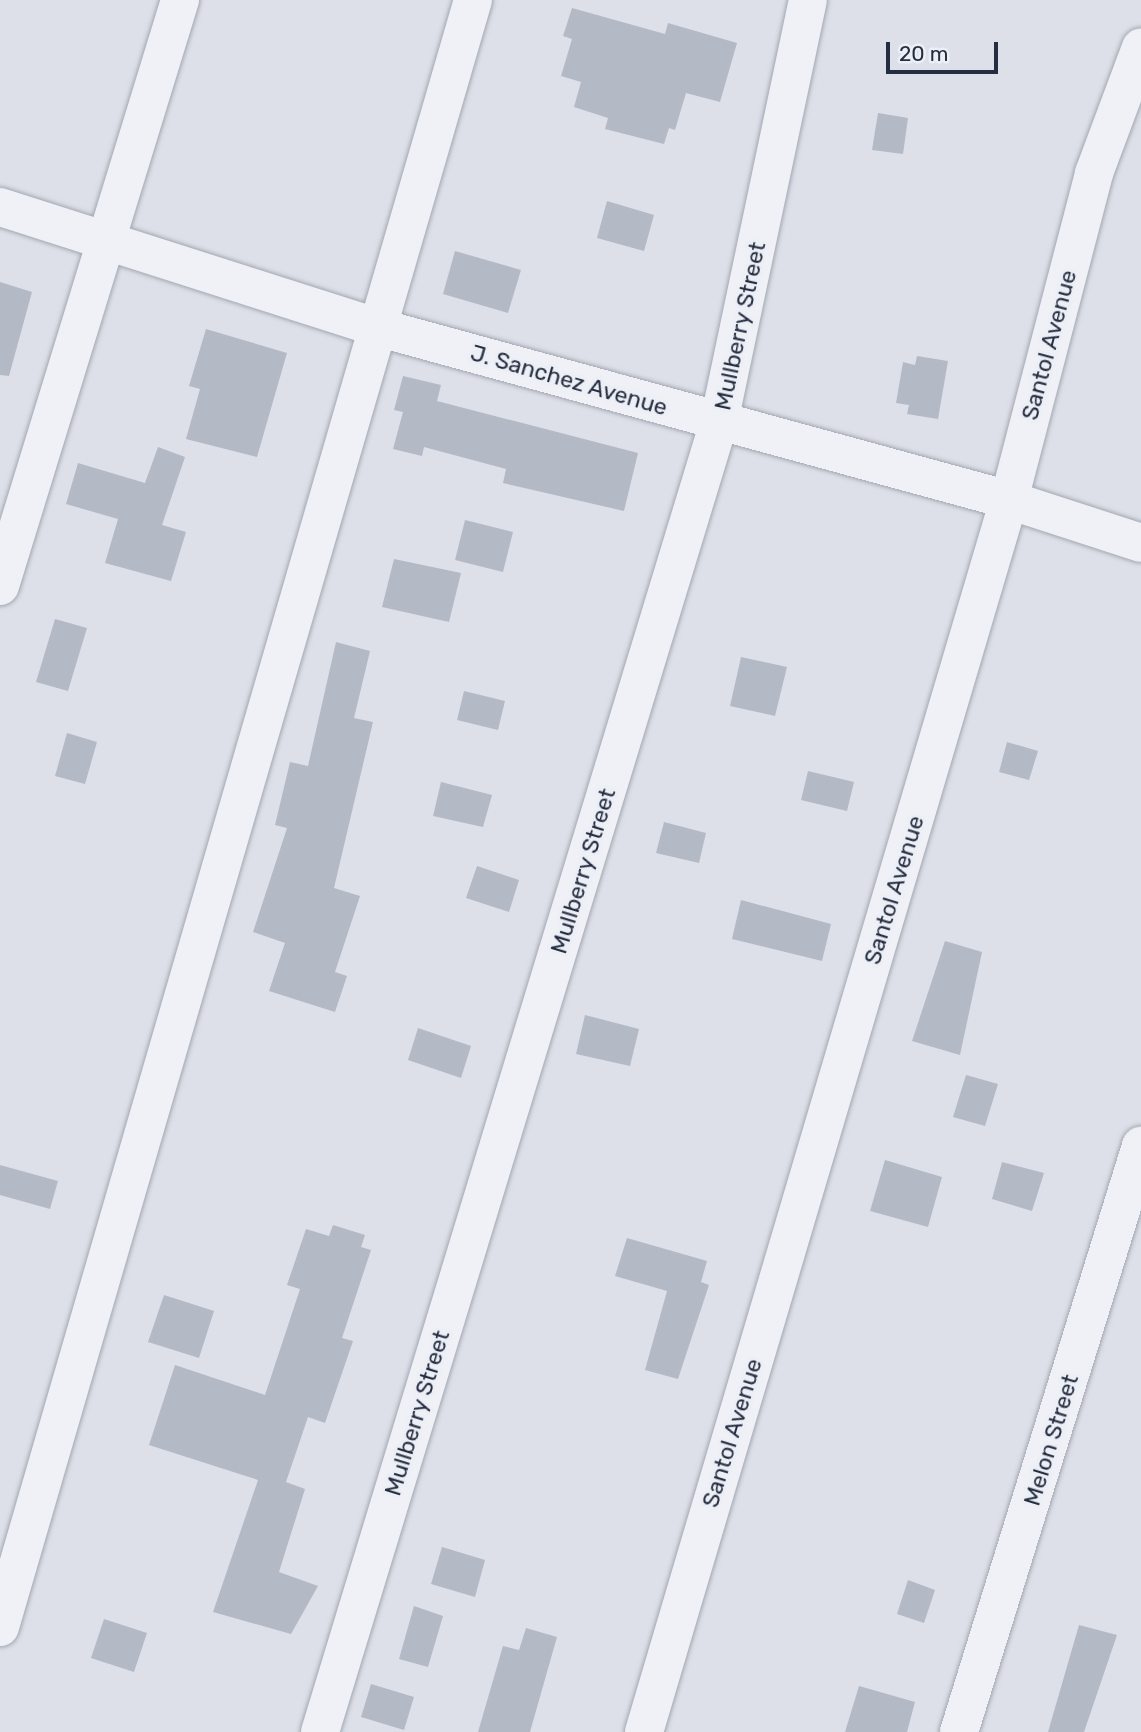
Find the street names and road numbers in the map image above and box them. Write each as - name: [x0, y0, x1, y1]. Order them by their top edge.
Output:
- street label: Mullberry Street: [709, 239, 771, 413]
- street label: Santol Avenue: [1016, 267, 1082, 423]
- street label: J. Sanchez Avenue: [467, 339, 671, 421]
- street label: Mullberry Street: [545, 785, 621, 957]
- street label: Santol Avenue: [858, 812, 930, 968]
- street label: Mullberry Street: [379, 1327, 455, 1499]
- street label: Santol Avenue: [696, 1355, 768, 1511]
- street label: Melon Street: [1018, 1371, 1084, 1509]

